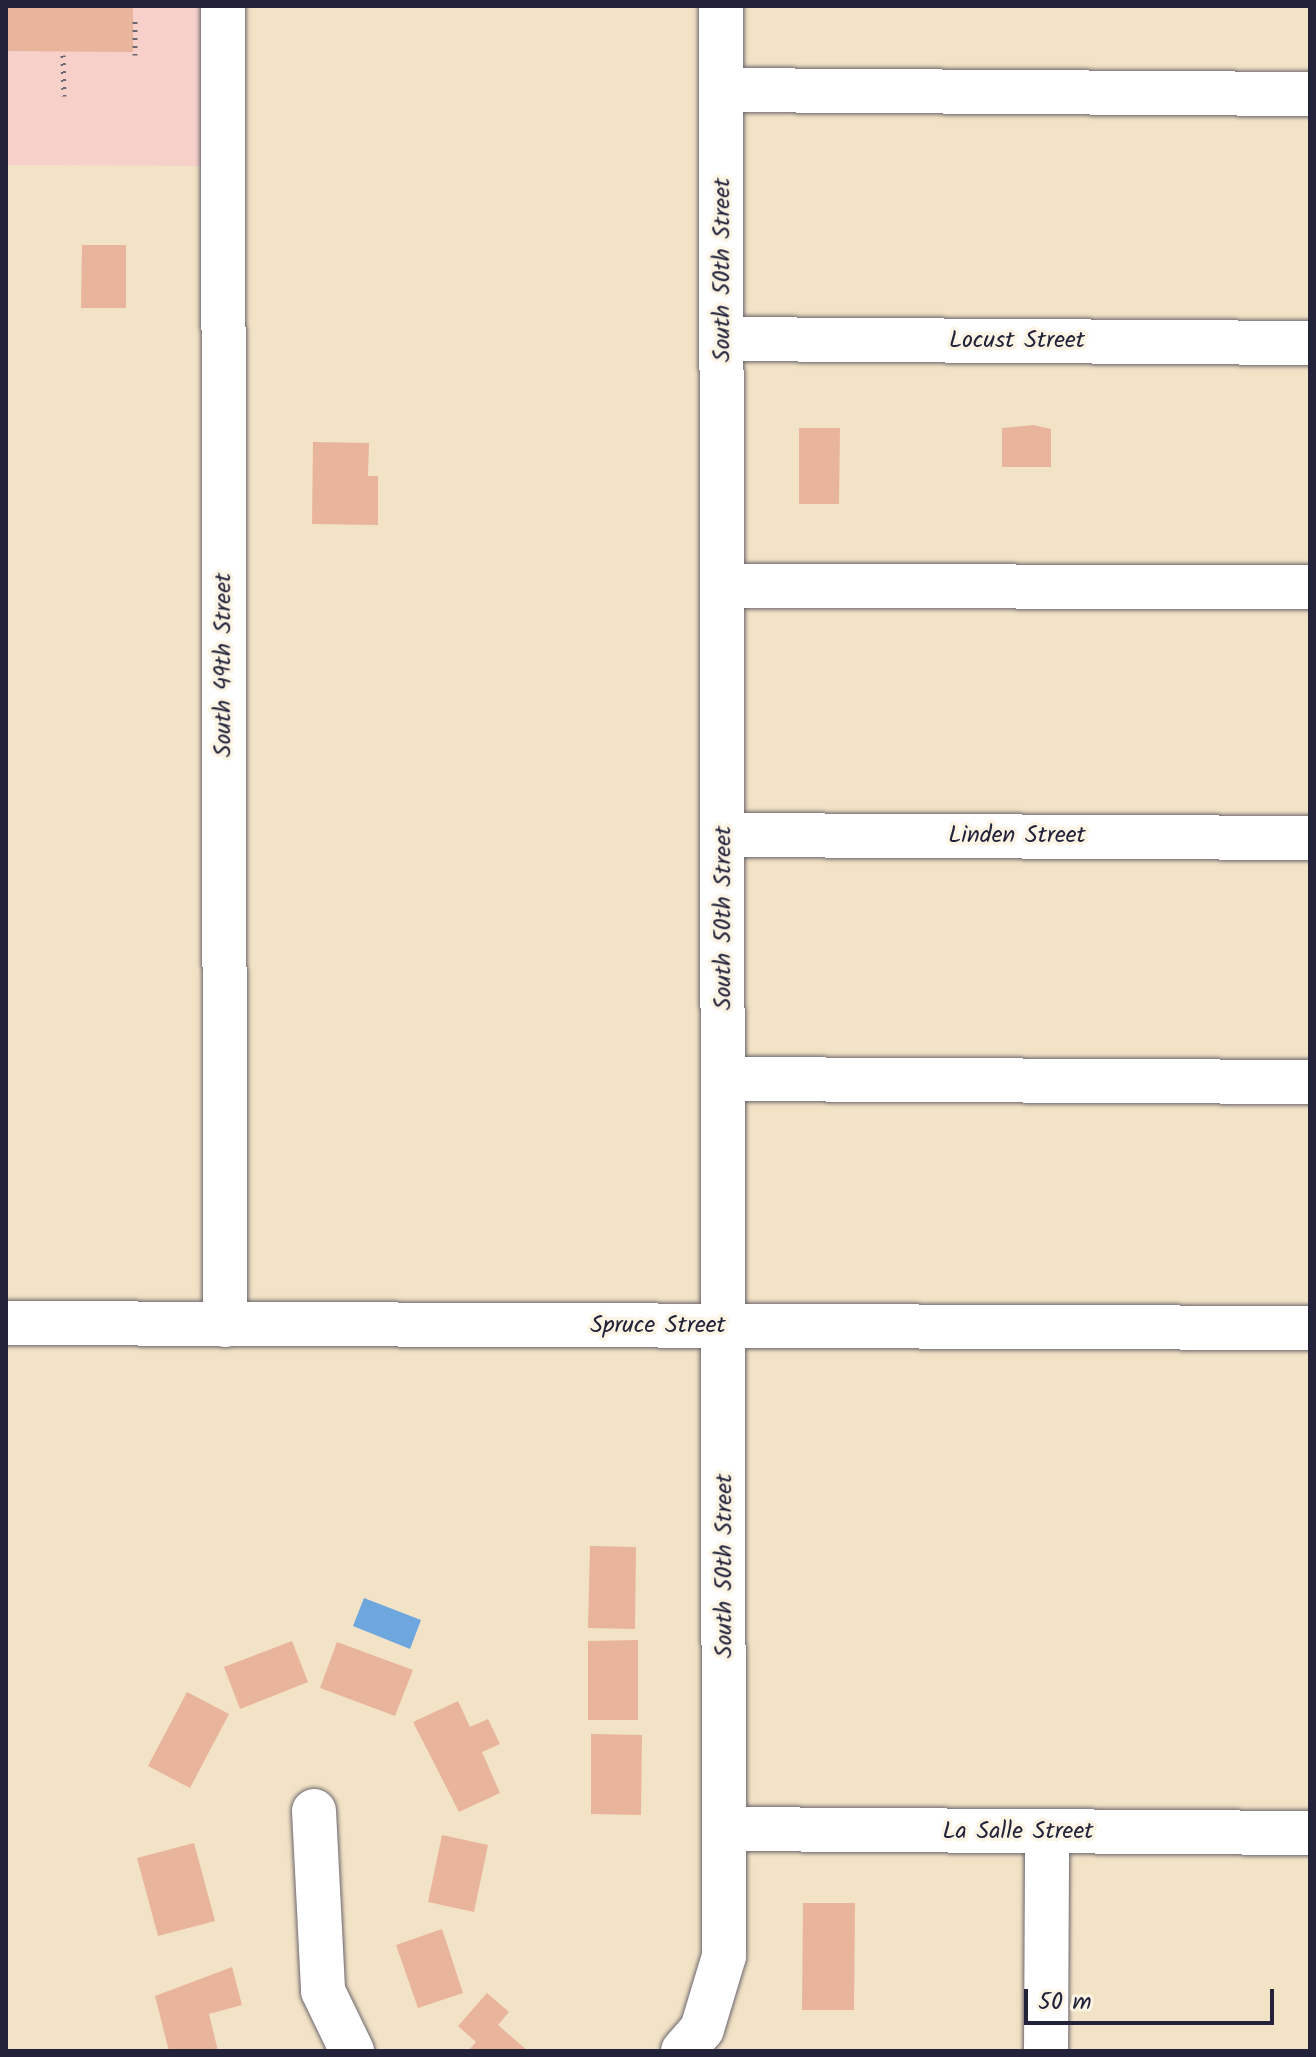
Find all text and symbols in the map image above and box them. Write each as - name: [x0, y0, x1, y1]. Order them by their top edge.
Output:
- street label: South 50th Street: [709, 178, 737, 362]
- street label: Locust Street: [949, 327, 1085, 355]
- street label: South 49th Street: [210, 573, 238, 757]
- street label: Linden Street: [948, 822, 1086, 850]
- street label: South 50th Street: [710, 826, 738, 1010]
- street label: Spruce Street: [590, 1312, 726, 1340]
- street label: South 50th Street: [711, 1474, 739, 1658]
- street label: La Salle Street: [942, 1818, 1094, 1846]
- scale bar: [1028, 1973, 1278, 2023]
- text: 50 m: [1038, 1983, 1092, 2022]

